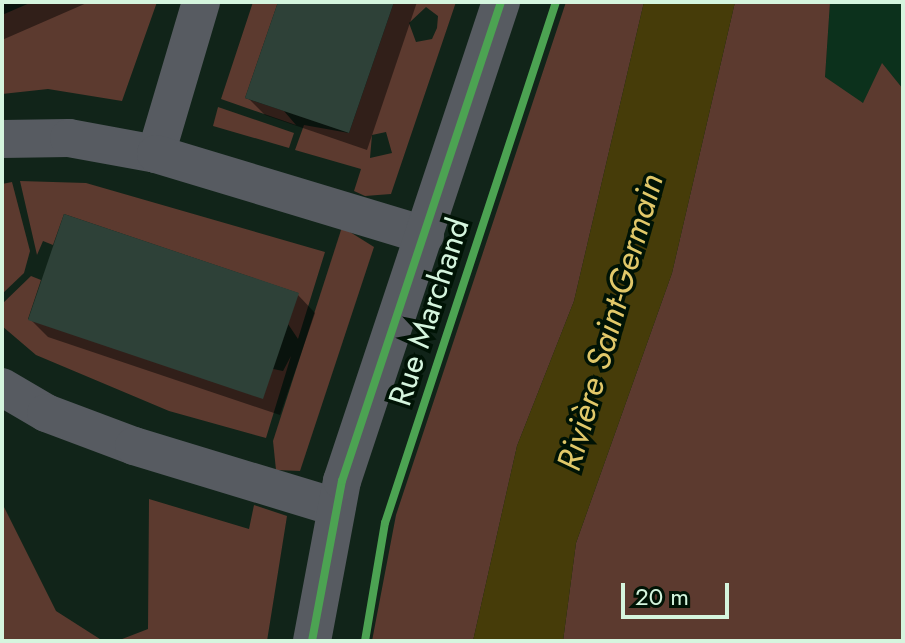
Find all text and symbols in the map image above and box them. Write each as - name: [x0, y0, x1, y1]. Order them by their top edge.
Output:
- water label: Rivière Saint-Germain: [548, 169, 672, 475]
- street label: Rue Marchand: [381, 213, 477, 411]
- scale bar: [625, 567, 733, 617]
- text: 20 m: [635, 579, 689, 614]

